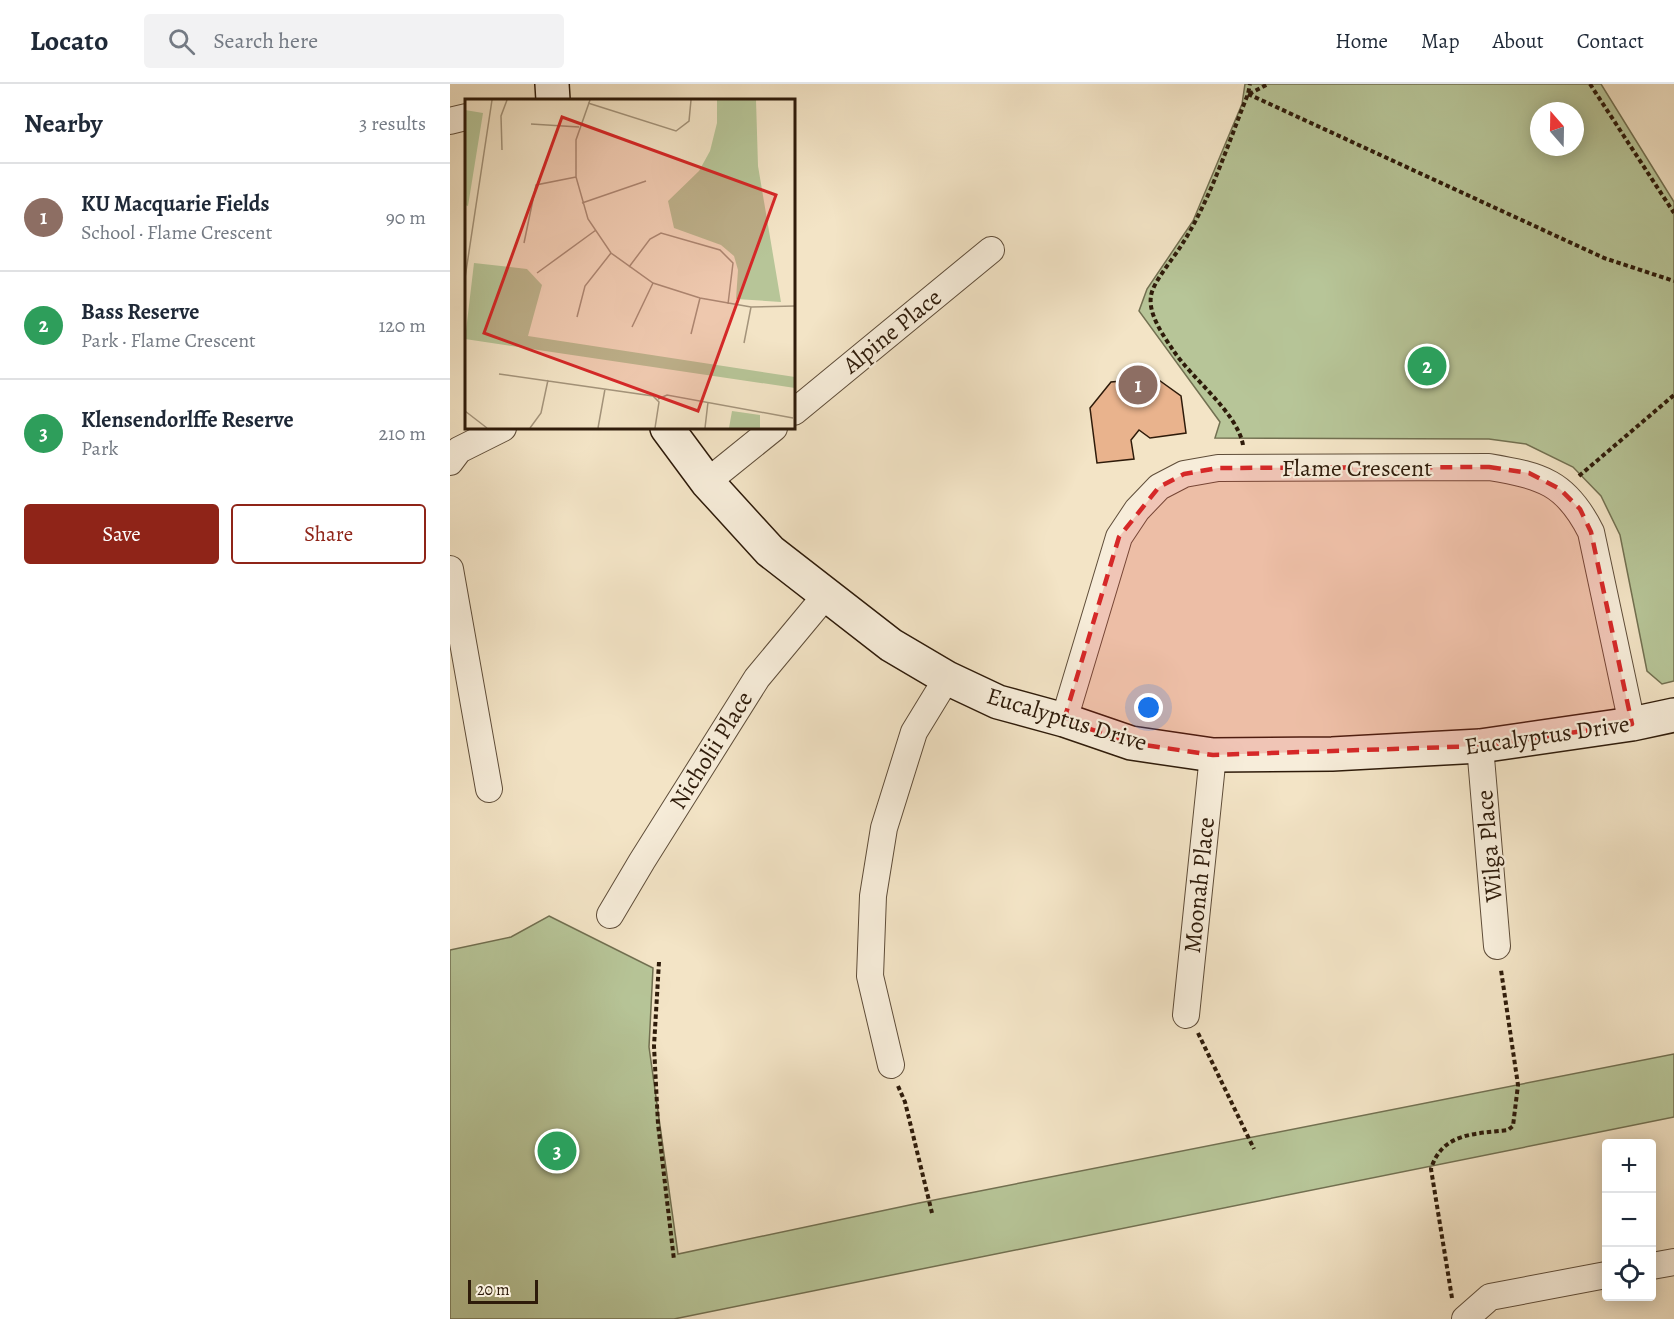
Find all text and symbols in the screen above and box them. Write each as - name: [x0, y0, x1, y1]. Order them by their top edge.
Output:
- search box: [144, 14, 564, 68]
- text: Locato: [30, 22, 108, 60]
- icon: search: [165, 25, 198, 58]
- text: Search here: [213, 26, 318, 56]
- text: Home: [1335, 27, 1388, 55]
- text: Map: [1421, 27, 1459, 55]
- text: About: [1492, 27, 1544, 55]
- text: Contact: [1577, 27, 1644, 55]
- inset map: [465, 99, 795, 429]
- north arrow: [1530, 102, 1584, 156]
- text: Nearby: [24, 106, 103, 141]
- text: 3 results: [359, 110, 426, 137]
- text: KU Macquarie Fields: [81, 189, 270, 219]
- text: 1: [40, 204, 47, 231]
- text: 90 m: [386, 204, 426, 231]
- text: School · Flame Crescent: [81, 219, 272, 246]
- street label: Alpine Place: [835, 281, 948, 381]
- text: Bass Reserve: [81, 297, 199, 327]
- text: 2: [39, 312, 48, 339]
- text: 120 m: [378, 312, 426, 339]
- text: Park · Flame Crescent: [81, 327, 256, 354]
- pin: 2: [1408, 344, 1446, 388]
- pin: 1: [1118, 362, 1158, 408]
- text: Klensendorlffe Reserve: [81, 405, 294, 435]
- text: 3: [39, 420, 48, 447]
- text: 210 m: [378, 420, 426, 447]
- text: Park: [81, 435, 119, 462]
- street label: Flame Crescent: [1282, 452, 1432, 484]
- button: Save: [24, 504, 219, 564]
- button: Share: [231, 504, 426, 564]
- street label: Eucalyptus Drive: [983, 679, 1151, 759]
- street label: Nicholii Place: [662, 685, 760, 815]
- your location: [1134, 693, 1163, 722]
- street label: Eucalyptus Drive: [1462, 708, 1632, 762]
- street label: Wilga Place: [1468, 789, 1510, 904]
- street label: Moonah Place: [1176, 815, 1222, 955]
- pin: 3: [538, 1128, 576, 1174]
- map controls: [1602, 1139, 1656, 1301]
- button: +: [1602, 1139, 1656, 1193]
- button: −: [1602, 1193, 1656, 1247]
- button: locate: [1602, 1247, 1656, 1301]
- scale bar: [468, 1277, 538, 1304]
- text: 20 m: [477, 1279, 510, 1301]

